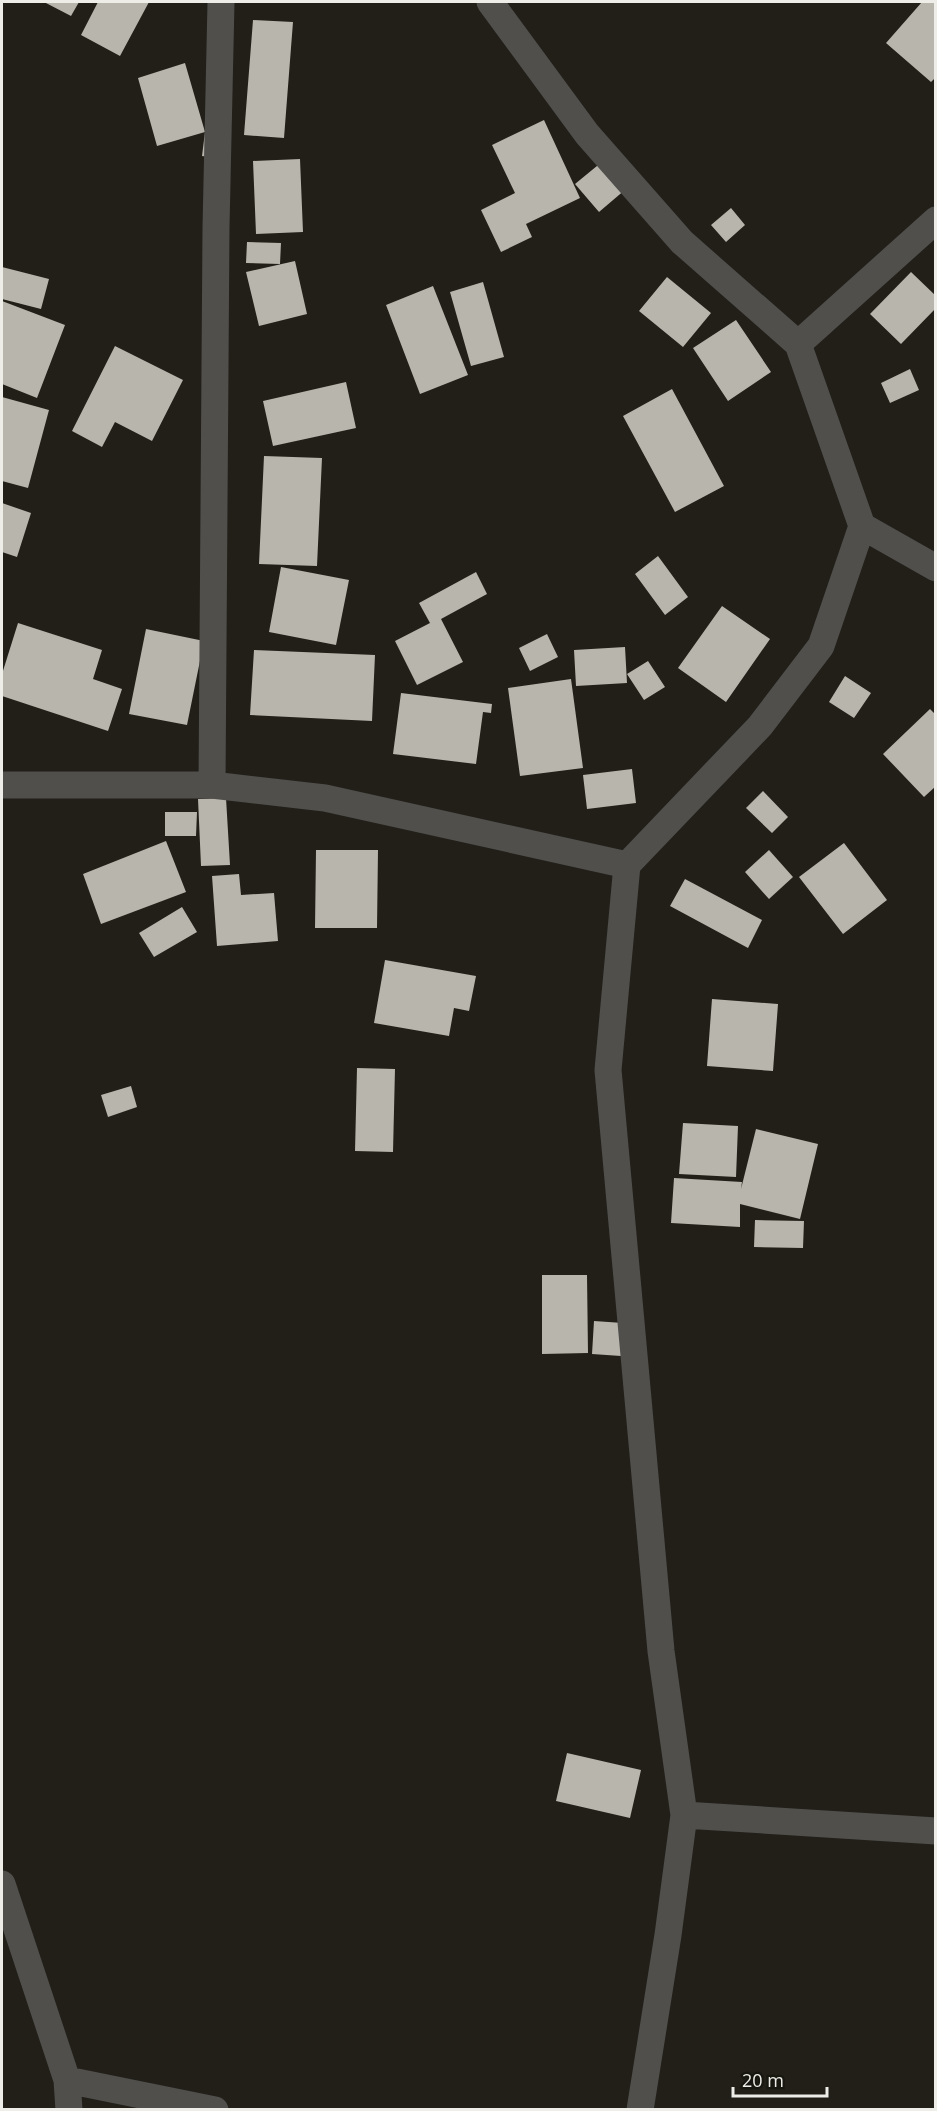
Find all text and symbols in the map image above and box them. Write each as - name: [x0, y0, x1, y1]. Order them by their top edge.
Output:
- scale bar: [733, 2060, 828, 2098]
- text: 20 m: [742, 2068, 784, 2092]

